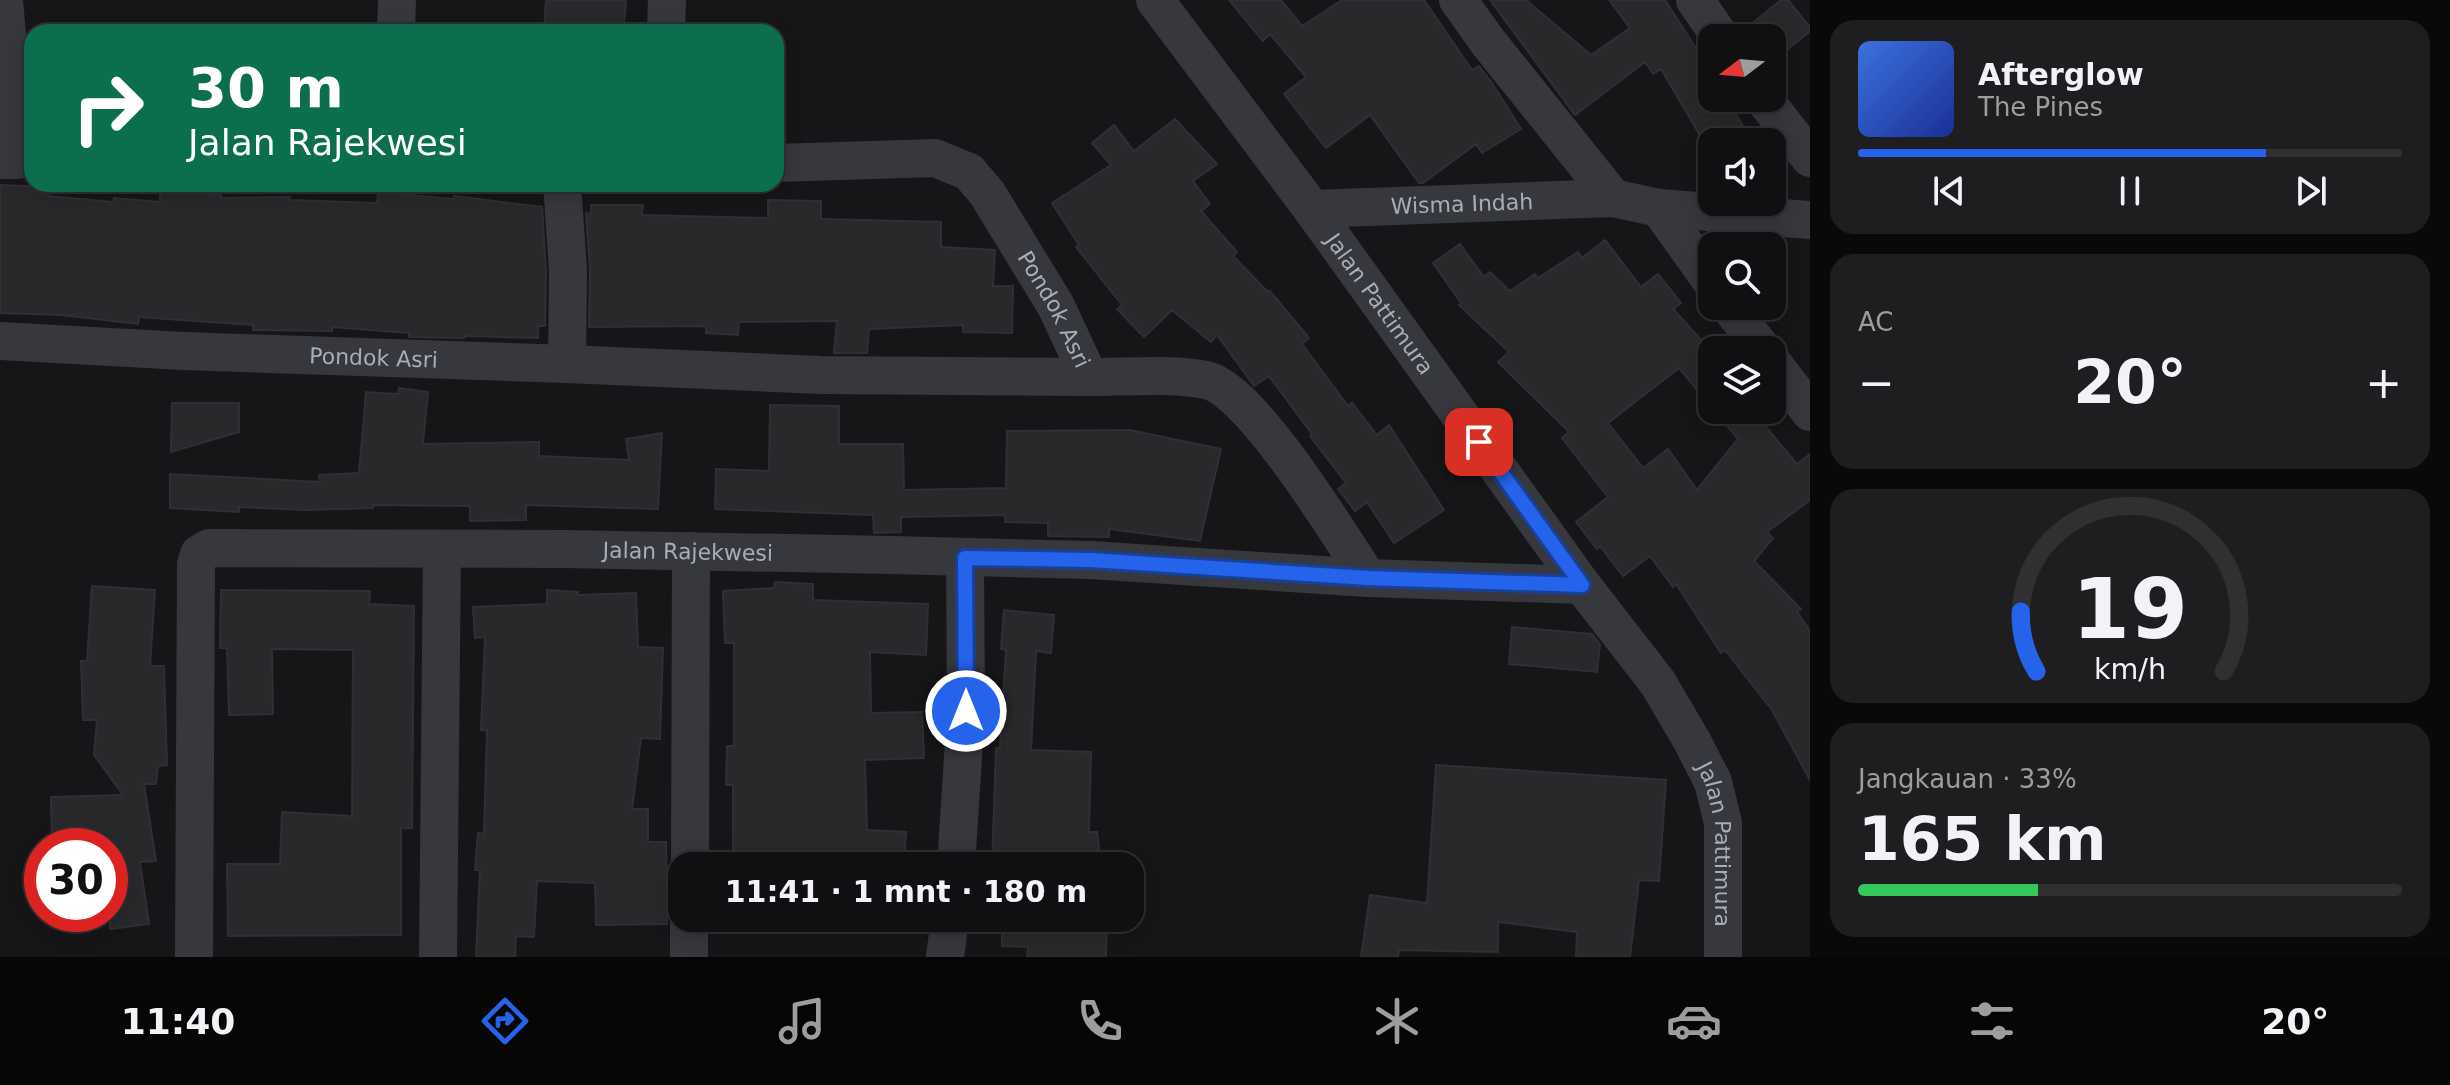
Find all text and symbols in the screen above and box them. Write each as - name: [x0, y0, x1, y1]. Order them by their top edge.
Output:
- north arrow: [1698, 24, 1786, 112]
- map controls: [1698, 24, 1786, 424]
- text: 30 m: [188, 55, 344, 120]
- icon: right: [56, 56, 160, 160]
- text: Afterglow: [1978, 57, 2144, 92]
- text: The Pines: [1978, 92, 2103, 122]
- text: Jalan Rajekwesi: [188, 122, 467, 163]
- button: sound: [1698, 128, 1786, 216]
- icon: previous: [1927, 169, 1971, 213]
- icon: pause: [2108, 169, 2152, 213]
- icon: next: [2289, 169, 2333, 213]
- street label: Wisma Indah: [1390, 189, 1534, 219]
- street label: Jalan Pattimura: [1319, 227, 1439, 379]
- button: search: [1698, 232, 1786, 320]
- street label: Pondok Asri: [1012, 247, 1095, 372]
- text: AC: [1858, 307, 1893, 337]
- button: layers: [1698, 336, 1786, 424]
- street label: Pondok Asri: [309, 343, 438, 373]
- text: 20°: [2073, 347, 2187, 417]
- text: −: [1858, 357, 1895, 408]
- text: +: [2365, 357, 2402, 408]
- pin: [1445, 408, 1513, 476]
- icon: arrive: [1457, 420, 1501, 464]
- street label: Jalan Rajekwesi: [600, 538, 773, 566]
- text: 19: [2072, 560, 2188, 657]
- text: km/h: [2094, 652, 2166, 686]
- position arrow: [924, 669, 1008, 753]
- street label: Jalan Pattimura: [1691, 756, 1735, 927]
- text: Jangkauan · 33%: [1858, 764, 2077, 794]
- text: 165 km: [1858, 804, 2107, 874]
- speed limit sign: 30: [24, 828, 128, 932]
- text: 11:41 · 1 mnt · 180 m: [725, 874, 1087, 909]
- icon: directions: [477, 993, 533, 1049]
- icon: music: [774, 993, 830, 1049]
- icon: phone: [1072, 993, 1128, 1049]
- icon: climate: [1369, 993, 1425, 1049]
- icon: car: [1666, 993, 1722, 1049]
- icon: filters: [1964, 993, 2020, 1049]
- text: 11:40: [121, 1001, 235, 1042]
- text: 20°: [2261, 1001, 2329, 1042]

